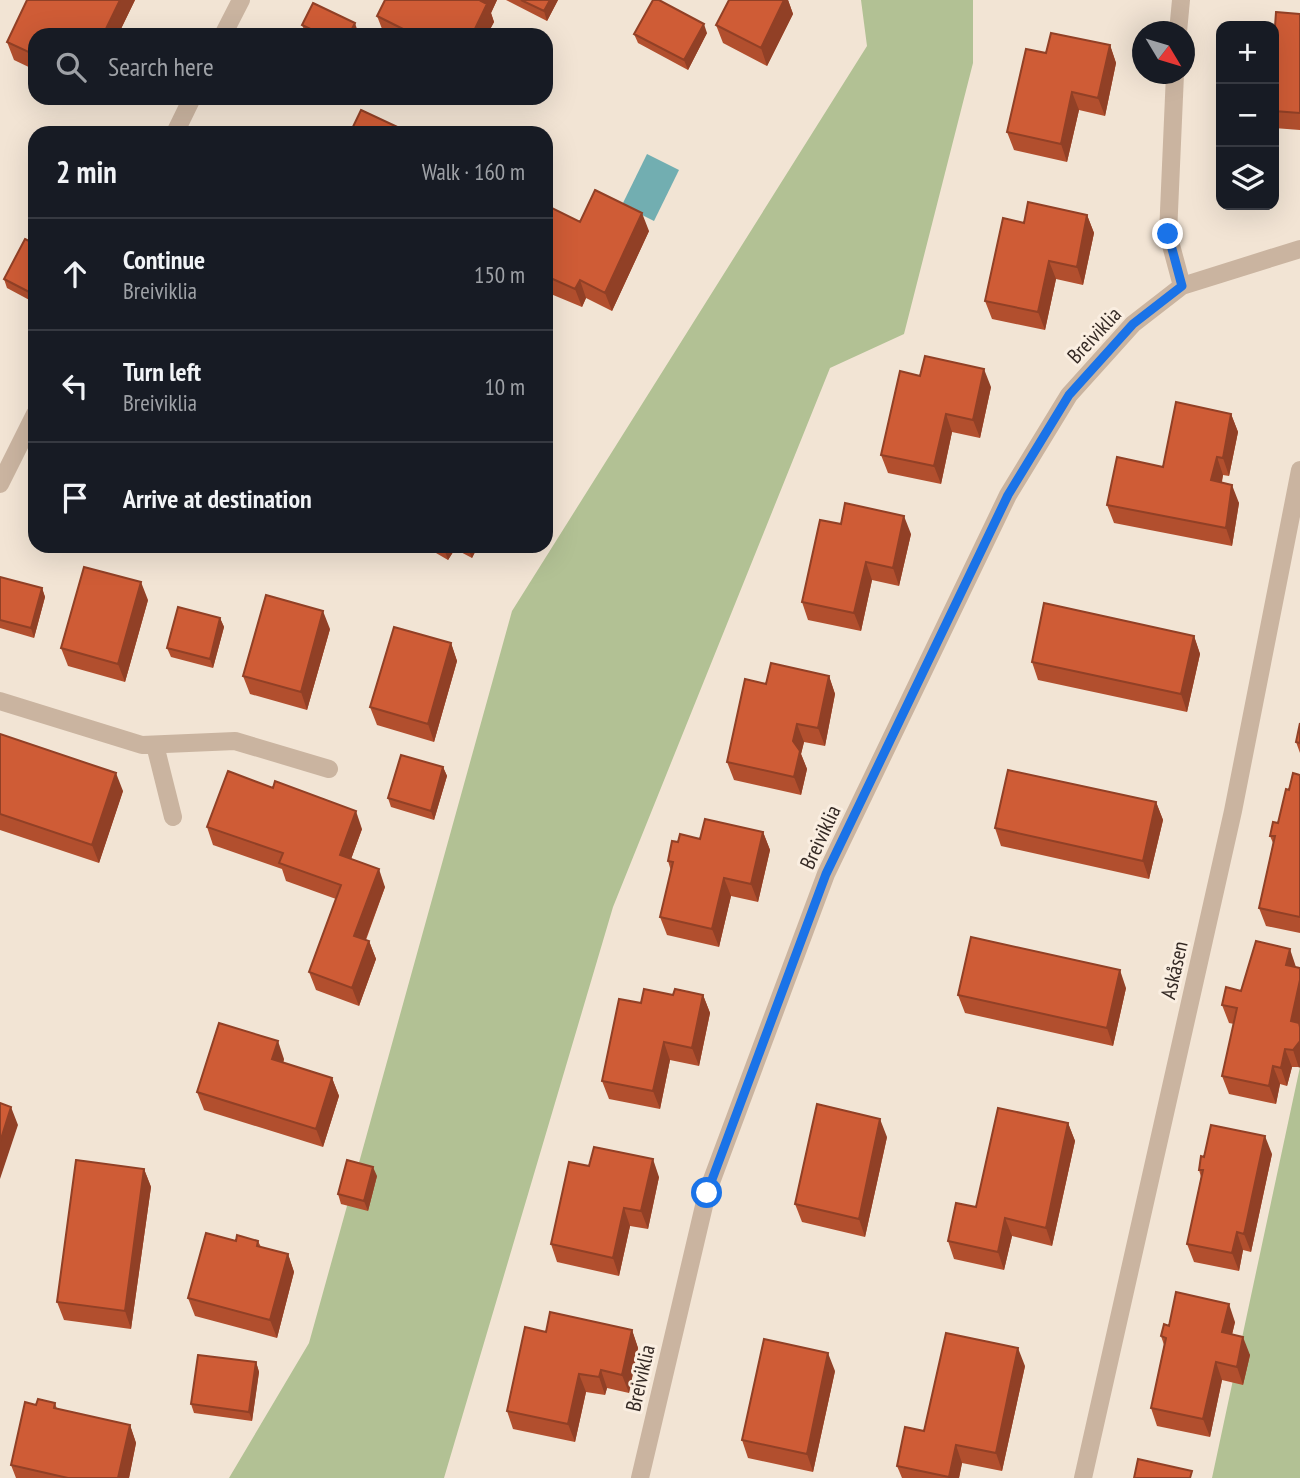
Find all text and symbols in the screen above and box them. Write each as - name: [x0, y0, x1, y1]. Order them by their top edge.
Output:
- north arrow: [1132, 21, 1195, 84]
- map controls: [1216, 21, 1279, 210]
- button: +: [1216, 21, 1279, 84]
- search box: [28, 28, 553, 105]
- icon: search: [52, 48, 90, 86]
- text: Search here: [108, 50, 214, 83]
- button: −: [1216, 84, 1279, 147]
- button: layers: [1216, 147, 1279, 210]
- text: 2 min: [56, 152, 117, 191]
- text: Walk · 160 m: [422, 157, 525, 186]
- route end: [1152, 218, 1183, 249]
- text: Continue: [123, 243, 205, 276]
- icon: ahead: [56, 255, 94, 293]
- text: 150 m: [474, 260, 525, 289]
- text: Breiviklia: [123, 276, 197, 305]
- street label: Breiviklia: [1061, 301, 1127, 369]
- text: Turn left: [123, 355, 201, 388]
- icon: left: [56, 367, 94, 405]
- text: 10 m: [484, 372, 525, 401]
- text: Breiviklia: [123, 388, 197, 417]
- icon: arrive: [56, 479, 94, 517]
- text: Arrive at destination: [123, 482, 312, 515]
- street label: Breiviklia: [793, 801, 847, 873]
- street label: Askåsen: [1154, 938, 1194, 1002]
- route start: [691, 1177, 722, 1208]
- street label: Breiviklia: [619, 1342, 661, 1414]

